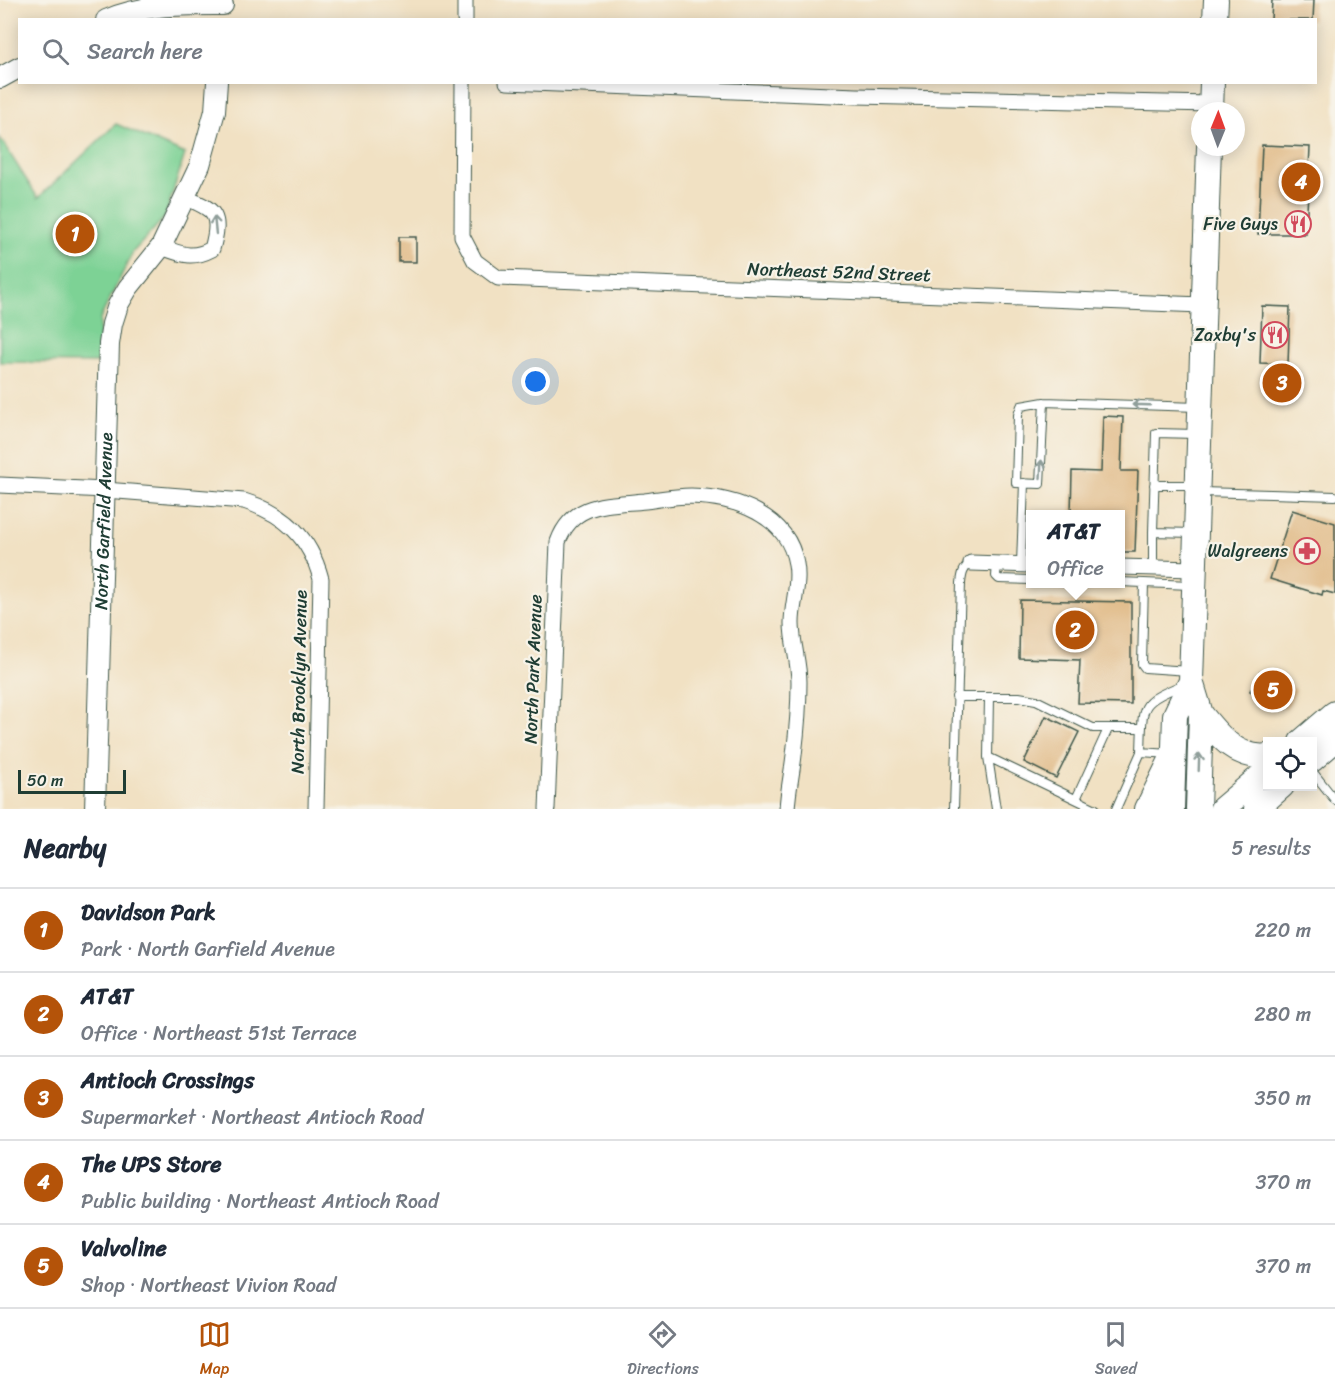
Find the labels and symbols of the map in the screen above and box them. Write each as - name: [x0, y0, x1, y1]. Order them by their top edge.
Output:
- north arrow: [1191, 102, 1245, 156]
- pin: 4: [1282, 160, 1320, 204]
- place label: Five Guys: [1203, 208, 1279, 240]
- restaurant icon: Five Guys: [1283, 209, 1313, 239]
- pin: 1: [56, 212, 94, 256]
- one-way arrow: [209, 215, 220, 235]
- street label: Northeast 52nd Street: [747, 253, 931, 291]
- place label: Zaxby's: [1194, 319, 1257, 351]
- restaurant icon: Zaxby's: [1260, 320, 1290, 350]
- pin: 3: [1262, 360, 1302, 406]
- your location: [521, 367, 550, 396]
- one-way arrow: [1131, 400, 1151, 411]
- street label: North Garfield Avenue: [85, 432, 122, 610]
- one-way arrow: [1035, 460, 1046, 480]
- place label: Walgreens: [1208, 535, 1289, 567]
- pharmacy icon: Walgreens: [1292, 536, 1322, 566]
- street label: North Brooklyn Avenue: [281, 589, 317, 774]
- street label: North Park Avenue: [514, 594, 552, 744]
- pin: 2: [1056, 608, 1094, 652]
- pin: 5: [1254, 668, 1292, 712]
- one-way arrow: [1194, 752, 1205, 772]
- scale bar: [18, 767, 126, 794]

